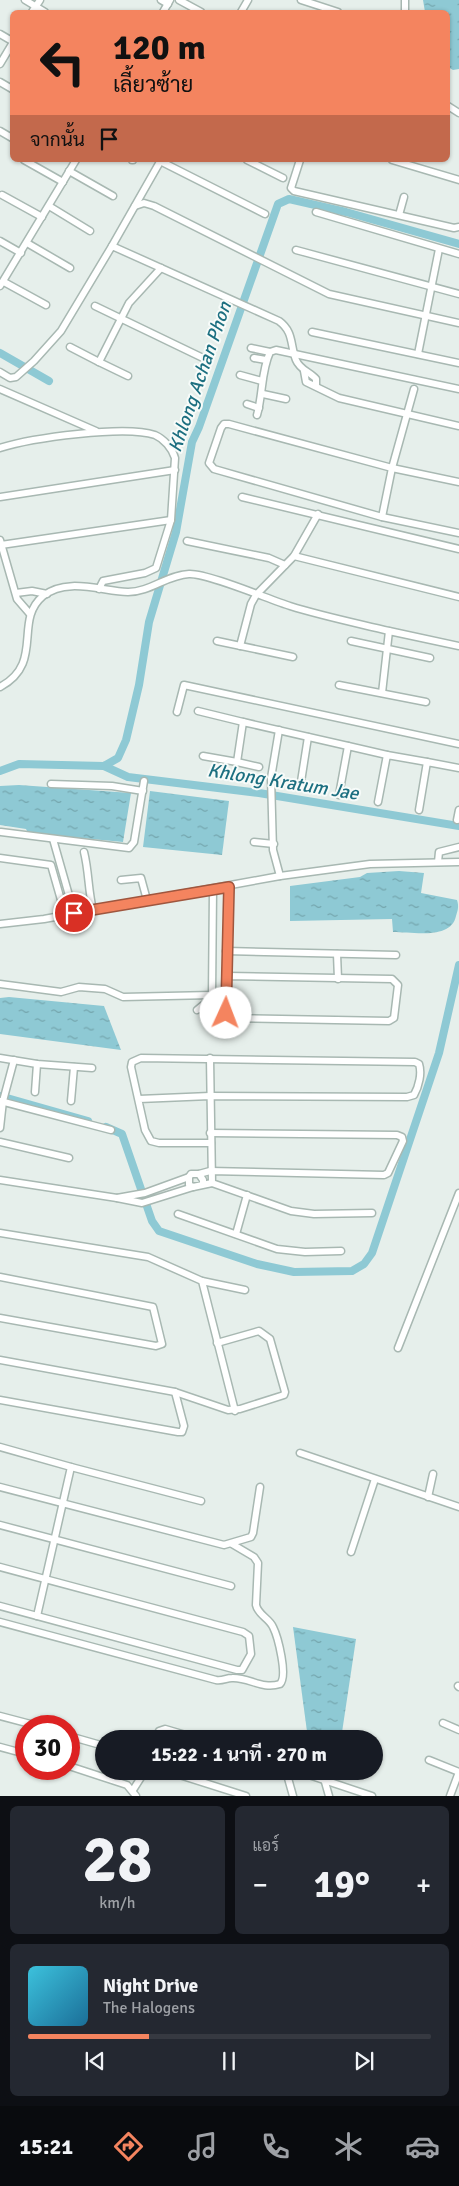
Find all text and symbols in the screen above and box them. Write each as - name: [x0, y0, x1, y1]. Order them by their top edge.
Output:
- text: 120 m: [113, 26, 206, 69]
- icon: left: [30, 30, 95, 95]
- text: เลี้ยวซ้าย: [113, 71, 193, 98]
- icon: arrive: [95, 125, 123, 153]
- text: จากนั้น: [30, 128, 85, 152]
- water label: Khlong Achan Phon: [163, 298, 237, 456]
- water label: Khlong Kratum Jae: [206, 758, 362, 806]
- pin: [53, 892, 95, 934]
- icon: arrive: [60, 899, 88, 927]
- position arrow: [199, 986, 251, 1038]
- speed limit sign: 30: [15, 1715, 80, 1780]
- text: 15:22 · 1 นาที · 270 m: [151, 1743, 327, 1767]
- text: 28: [82, 1820, 152, 1900]
- text: แอร์: [253, 1836, 279, 1856]
- text: 19°: [314, 1861, 370, 1908]
- text: −: [253, 1868, 268, 1902]
- text: +: [416, 1868, 431, 1902]
- text: km/h: [99, 1893, 135, 1913]
- text: Night Drive: [103, 1974, 198, 1998]
- text: The Halogens: [103, 1998, 195, 2018]
- icon: previous: [81, 2047, 109, 2075]
- icon: pause: [215, 2047, 243, 2075]
- icon: next: [350, 2047, 378, 2075]
- icon: directions: [111, 2129, 146, 2164]
- icon: music: [185, 2129, 220, 2164]
- icon: phone: [258, 2129, 293, 2164]
- icon: climate: [331, 2129, 366, 2164]
- icon: car: [405, 2129, 440, 2164]
- text: 15:21: [19, 2133, 73, 2160]

